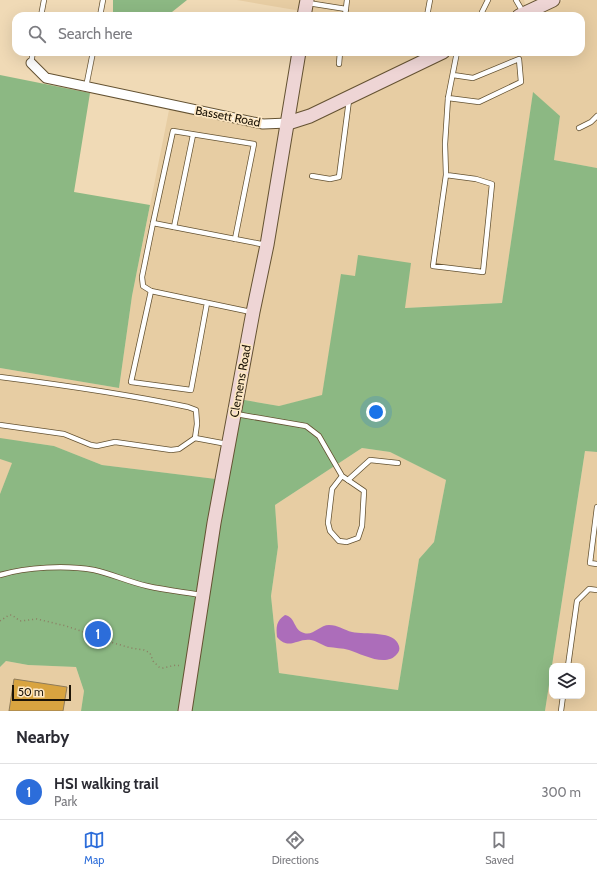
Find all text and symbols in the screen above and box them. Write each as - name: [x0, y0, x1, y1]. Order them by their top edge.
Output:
- search box: [12, 12, 585, 56]
- icon: search: [26, 23, 48, 45]
- text: Search here: [58, 25, 133, 43]
- street label: Bassett Road: [194, 102, 262, 130]
- street label: Clemens Road: [226, 344, 254, 418]
- your location: [366, 402, 386, 422]
- pin: 1: [85, 619, 111, 649]
- map controls: [549, 663, 585, 699]
- button: layers: [549, 663, 585, 699]
- scale bar: [12, 683, 71, 702]
- text: 50 m: [18, 685, 44, 699]
- text: Nearby: [16, 727, 69, 747]
- text: HSI walking trail: [54, 775, 159, 793]
- text: 1: [27, 784, 31, 800]
- text: 300 m: [541, 784, 581, 800]
- text: Park: [54, 793, 77, 809]
- tab: Map: [83, 829, 105, 867]
- tab: Directions: [272, 829, 319, 867]
- tab: Saved: [485, 829, 514, 867]

